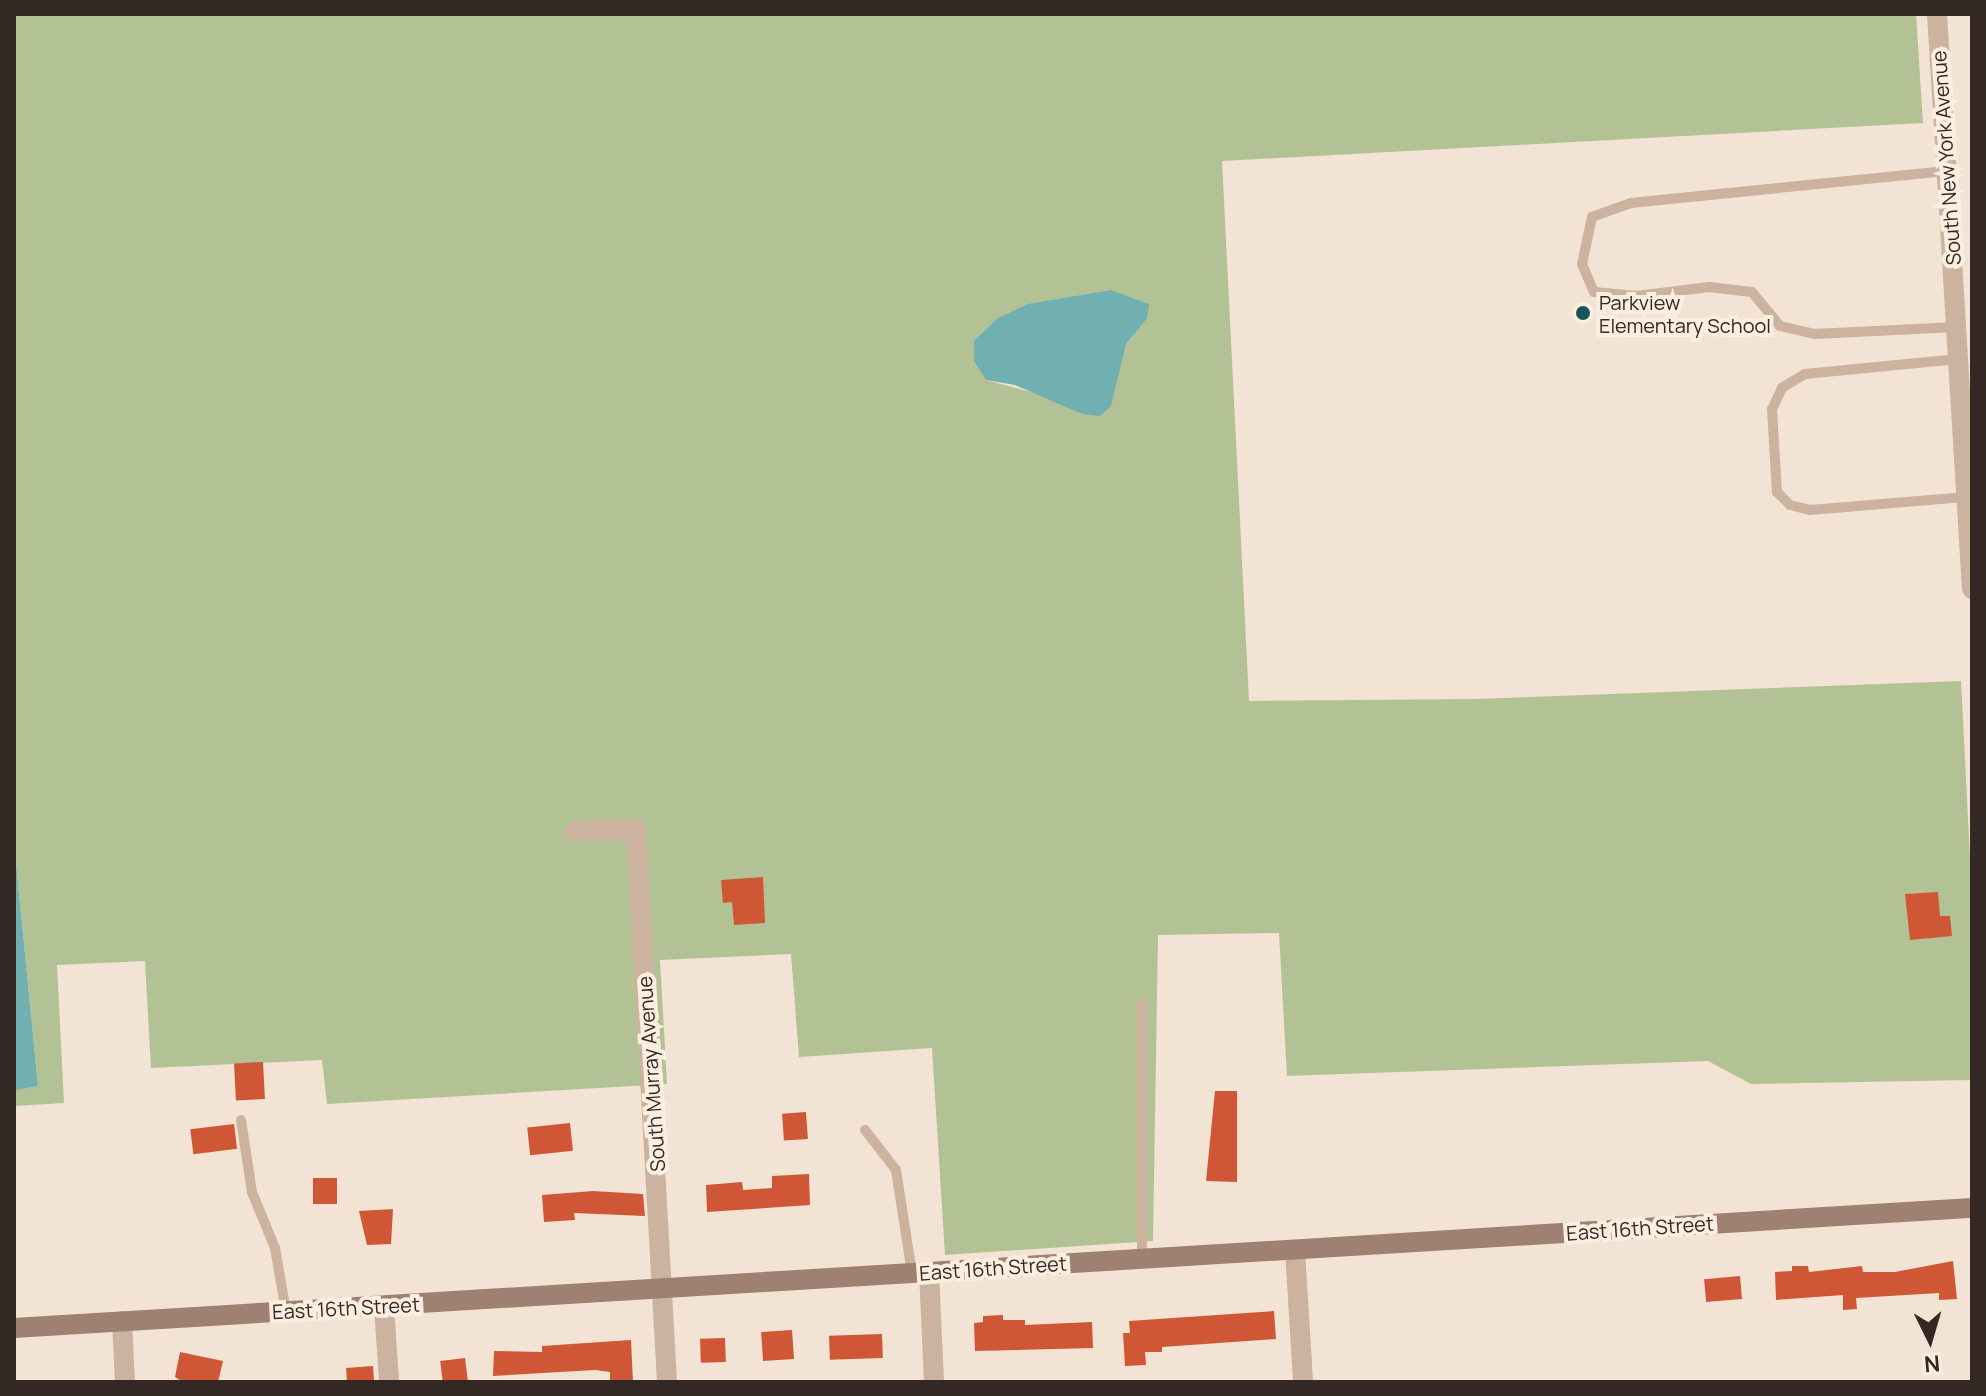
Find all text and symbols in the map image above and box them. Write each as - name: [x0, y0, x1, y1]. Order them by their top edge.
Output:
- street label: South New York Avenue: [1927, 50, 1965, 266]
- place label: Parkview Elementary School: [1599, 290, 1771, 337]
- marker: Parkview Elementary School: [1574, 304, 1592, 322]
- street label: South Murray Avenue: [632, 975, 670, 1173]
- street label: East 16th Street: [1565, 1211, 1715, 1245]
- street label: East 16th Street: [918, 1251, 1068, 1285]
- street label: East 16th Street: [272, 1292, 420, 1324]
- north arrow: [1890, 1300, 1970, 1380]
- text: N: [1923, 1348, 1941, 1380]

